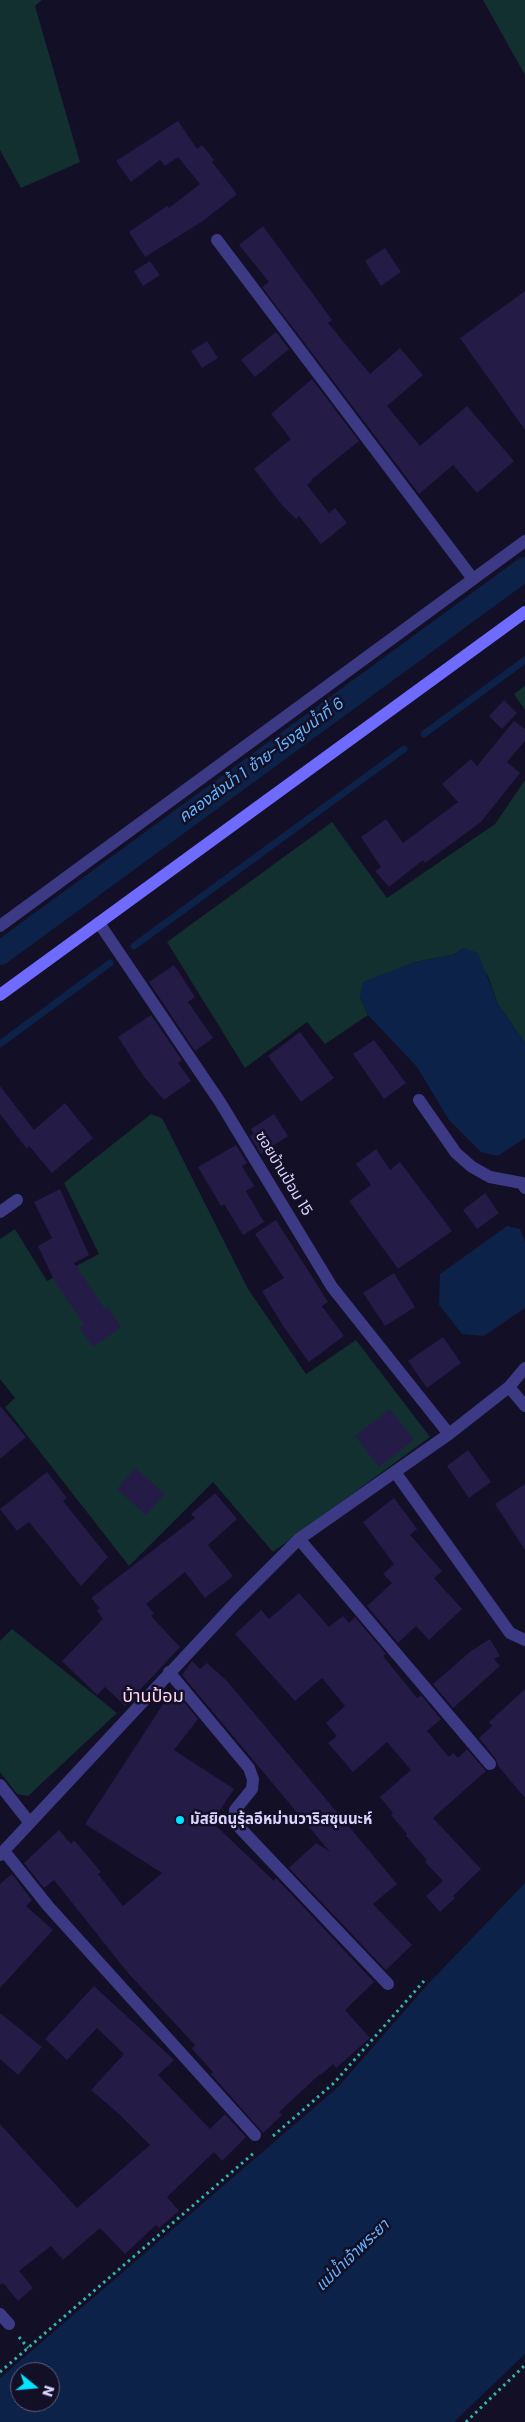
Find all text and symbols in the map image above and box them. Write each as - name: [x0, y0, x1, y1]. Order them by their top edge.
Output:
- water label: คลองส่งน้ำ 1 ซ้าย-โรงสูบน้ำที่ 6: [175, 694, 349, 828]
- street label: ซอยบ้านป้อม 15: [251, 1129, 315, 1219]
- district label: บ้านป้อม: [122, 1686, 184, 1708]
- place label: มัสยิดนูรุ้ลอีหม่านวาริสซุนนะห์: [190, 1811, 372, 1829]
- marker: มัสยิดนูรุ้ลอีหม่านวาริสซุนนะห์: [174, 1814, 186, 1826]
- water label: แม่น้ำเจ้าพระยา: [312, 2216, 394, 2296]
- north arrow: [10, 2362, 60, 2412]
- text: N: [37, 2383, 59, 2399]

